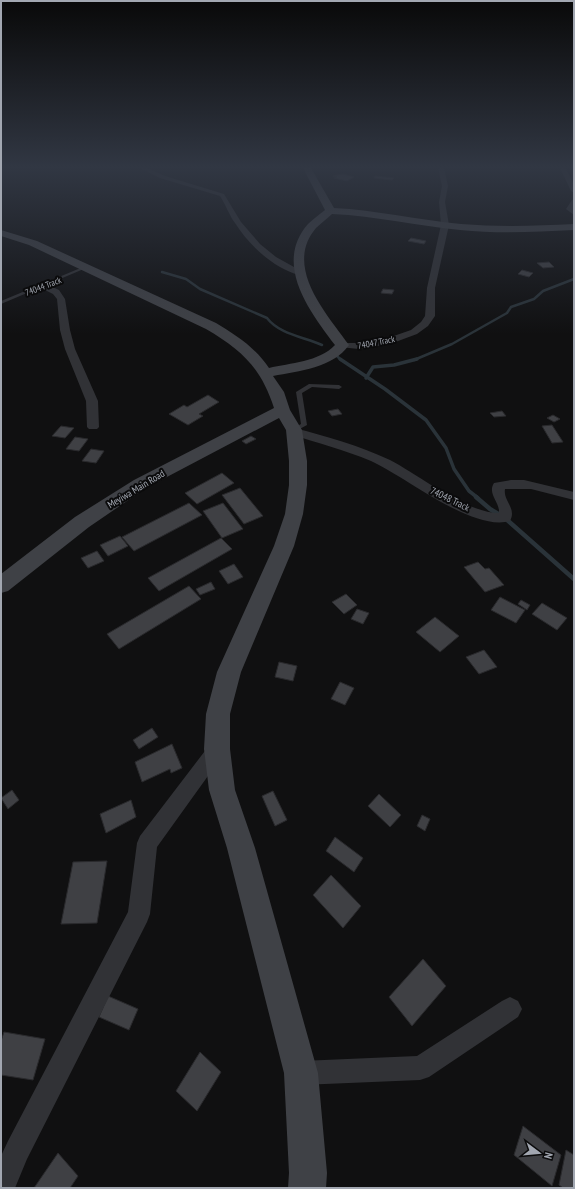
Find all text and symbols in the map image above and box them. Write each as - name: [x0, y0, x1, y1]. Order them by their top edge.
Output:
- street label: 74044 Track: [23, 274, 63, 298]
- street label: 74047 Track: [357, 333, 396, 351]
- street label: Meyiwa Main Road: [105, 467, 167, 511]
- street label: 74048 Track: [428, 484, 472, 514]
- north arrow: [519, 1133, 559, 1173]
- text: N: [541, 1151, 556, 1161]

